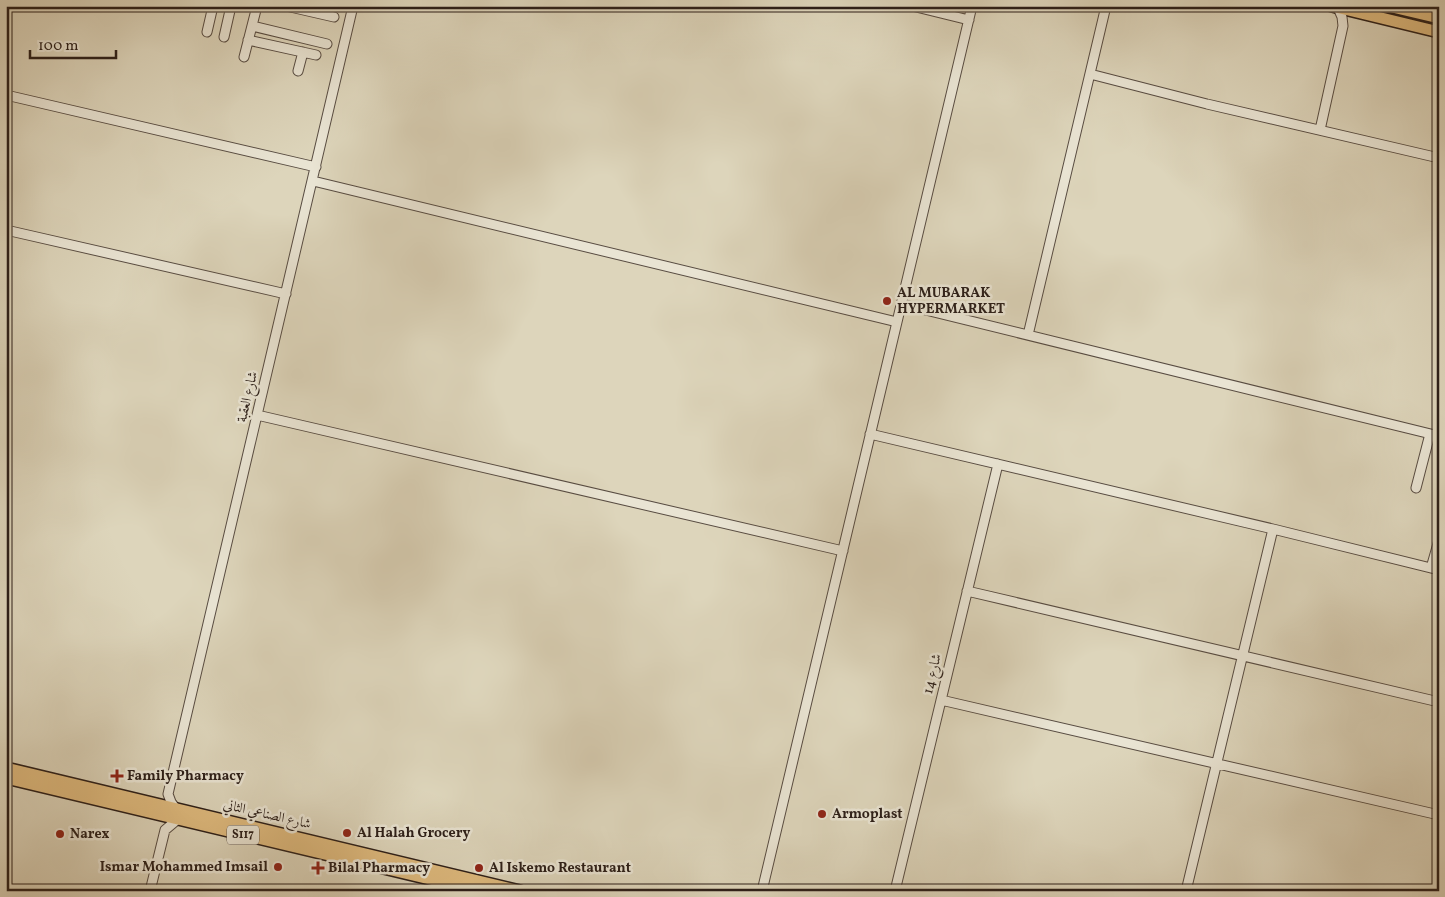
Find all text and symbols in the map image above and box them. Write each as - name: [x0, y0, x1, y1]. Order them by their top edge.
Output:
- scale bar: [30, 28, 116, 60]
- text: 100 m: [38, 36, 78, 57]
- place label: AL MUBARAK HYPERMARKET: [897, 284, 1005, 319]
- marker: AL MUBARAK HYPERMARKET: [881, 295, 893, 307]
- street label: شارع العقبة: [233, 370, 264, 425]
- street label: شارع 14: [919, 652, 948, 696]
- place label: Family Pharmacy: [127, 767, 244, 786]
- marker: Family Pharmacy: [111, 770, 123, 782]
- street label: شارع الصناعي الثاني: [221, 796, 313, 835]
- place label: Armoplast: [832, 805, 902, 824]
- marker: Armoplast: [816, 808, 828, 820]
- place label: Al Halah Grocery: [357, 824, 470, 843]
- place label: Narex: [70, 825, 110, 844]
- road number: S117: [227, 826, 259, 844]
- marker: Al Halah Grocery: [341, 827, 353, 839]
- marker: Narex: [54, 828, 66, 840]
- place label: Ismar Mohammed Imsail: [100, 858, 268, 877]
- place label: Bilal Pharmacy: [328, 859, 430, 878]
- place label: Al Iskemo Restaurant: [489, 859, 631, 878]
- marker: Ismar Mohammed Imsail: [272, 861, 284, 873]
- marker: Bilal Pharmacy: [312, 862, 324, 874]
- marker: Al Iskemo Restaurant: [473, 862, 485, 874]

